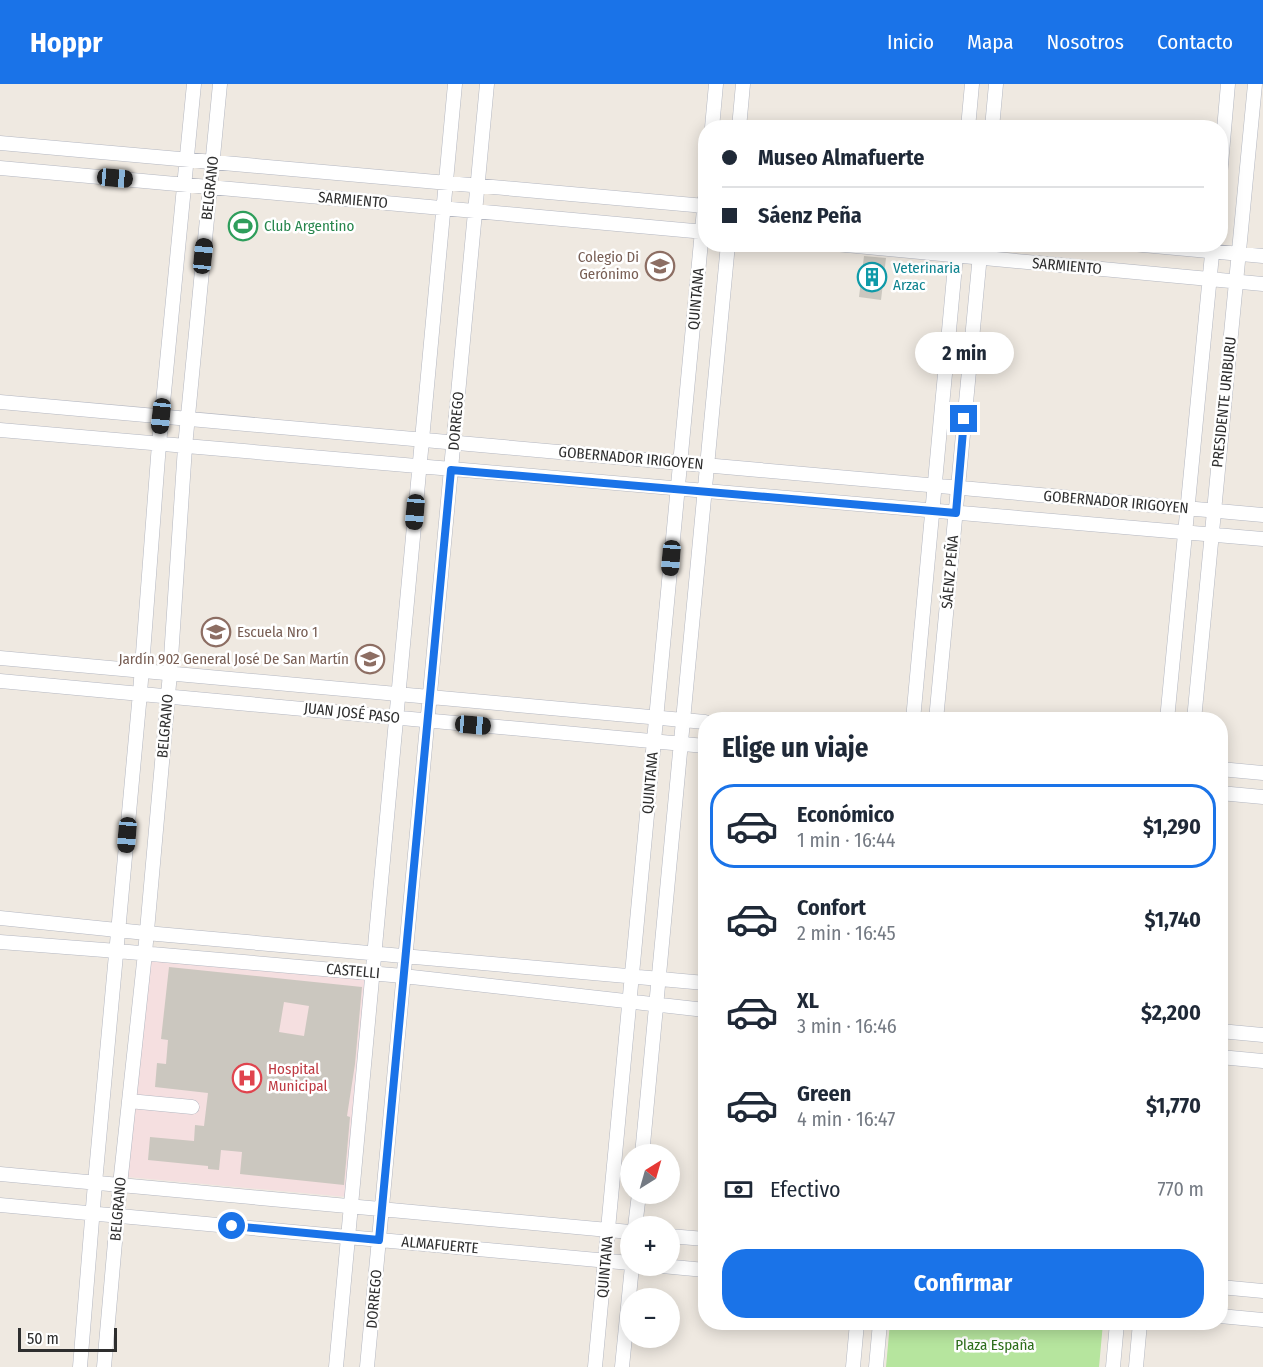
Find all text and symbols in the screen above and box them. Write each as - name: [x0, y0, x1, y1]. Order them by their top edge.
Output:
- text: Hoppr: [30, 26, 102, 59]
- text: Inicio: [887, 29, 934, 55]
- text: Mapa: [967, 29, 1014, 55]
- text: Nosotros: [1047, 29, 1124, 55]
- text: Contacto: [1157, 29, 1233, 55]
- text: Museo Almafuerte: [758, 144, 924, 171]
- street label: BELGRANO: [198, 155, 222, 221]
- car: [96, 167, 134, 189]
- street label: SARMIENTO: [317, 188, 389, 212]
- text: Sáenz Peña: [758, 202, 862, 229]
- sports icon: Club Argentino: [227, 210, 259, 242]
- place label: Club Argentino: [264, 217, 354, 235]
- car: [192, 237, 214, 275]
- place label: Colegio Di Gerónimo: [578, 248, 639, 283]
- school or university icon: Colegio Di Gerónimo: [644, 250, 676, 282]
- street label: SARMIENTO: [1031, 254, 1103, 278]
- place label: Veterinaria Arzac: [893, 259, 960, 294]
- building icon: Veterinaria Arzac: [856, 261, 888, 293]
- street label: QUINTANA: [684, 267, 708, 331]
- callout: 2 min: [914, 332, 1014, 374]
- street label: PRESIDENTE URIBURU: [1208, 336, 1240, 468]
- text: 2 min: [942, 341, 987, 365]
- street label: DORREGO: [444, 391, 468, 451]
- car: [150, 397, 172, 435]
- route end: [950, 405, 977, 432]
- street label: GOBERNADOR IRIGOYEN: [558, 443, 704, 473]
- street label: GOBERNADOR IRIGOYEN: [1043, 487, 1189, 517]
- car: [404, 493, 426, 531]
- street label: SÁENZ PEÑA: [938, 534, 962, 610]
- car: [660, 539, 682, 577]
- school or university icon: Escuela Nro 1: [200, 616, 232, 648]
- place label: Escuela Nro 1: [237, 623, 318, 641]
- school or university icon: Jardín 902 General José De San Martín: [354, 643, 386, 675]
- place label: Jardín 902 General José De San Martín: [118, 650, 349, 668]
- street label: BELGRANO: [153, 693, 177, 759]
- street label: JUAN JOSÉ PASO: [303, 699, 401, 727]
- car: [454, 714, 492, 736]
- text: Elige un viaje: [722, 732, 868, 764]
- street label: QUINTANA: [638, 751, 662, 815]
- icon: car: [725, 799, 779, 853]
- text: Económico: [797, 801, 895, 828]
- text: $1,290: [1143, 813, 1201, 840]
- car: [116, 816, 138, 854]
- text: 1 min · 16:44: [797, 828, 895, 852]
- icon: car: [725, 892, 779, 946]
- text: Confort: [797, 894, 866, 921]
- text: $1,740: [1145, 906, 1201, 933]
- text: 2 min · 16:45: [797, 921, 896, 945]
- street label: CASTELLI: [325, 960, 381, 982]
- icon: car: [725, 985, 779, 1039]
- text: XL: [797, 987, 819, 1014]
- text: $2,200: [1141, 999, 1201, 1026]
- text: 3 min · 16:46: [797, 1014, 897, 1038]
- place label: Hospital Municipal: [268, 1060, 327, 1095]
- hospital icon: Hospital Municipal: [231, 1062, 263, 1094]
- icon: car: [725, 1078, 779, 1132]
- text: Green: [797, 1080, 851, 1107]
- text: $1,770: [1146, 1092, 1201, 1119]
- text: 4 min · 16:47: [797, 1107, 895, 1131]
- north arrow: [620, 1144, 680, 1204]
- map controls: [620, 1144, 680, 1348]
- icon: cash: [722, 1173, 755, 1206]
- street label: BELGRANO: [106, 1176, 130, 1242]
- text: Efectivo: [770, 1176, 841, 1203]
- text: 770 m: [1157, 1177, 1204, 1201]
- route start: [218, 1212, 245, 1239]
- button: +: [620, 1216, 680, 1276]
- street label: ALMAFUERTE: [401, 1233, 479, 1257]
- street label: QUINTANA: [593, 1235, 617, 1299]
- button: Confirmar: [722, 1249, 1204, 1318]
- street label: DORREGO: [362, 1269, 386, 1329]
- button: −: [620, 1288, 680, 1348]
- scale bar: [18, 1325, 117, 1352]
- text: 50 m: [27, 1329, 59, 1348]
- park label: Plaza España: [955, 1336, 1035, 1354]

